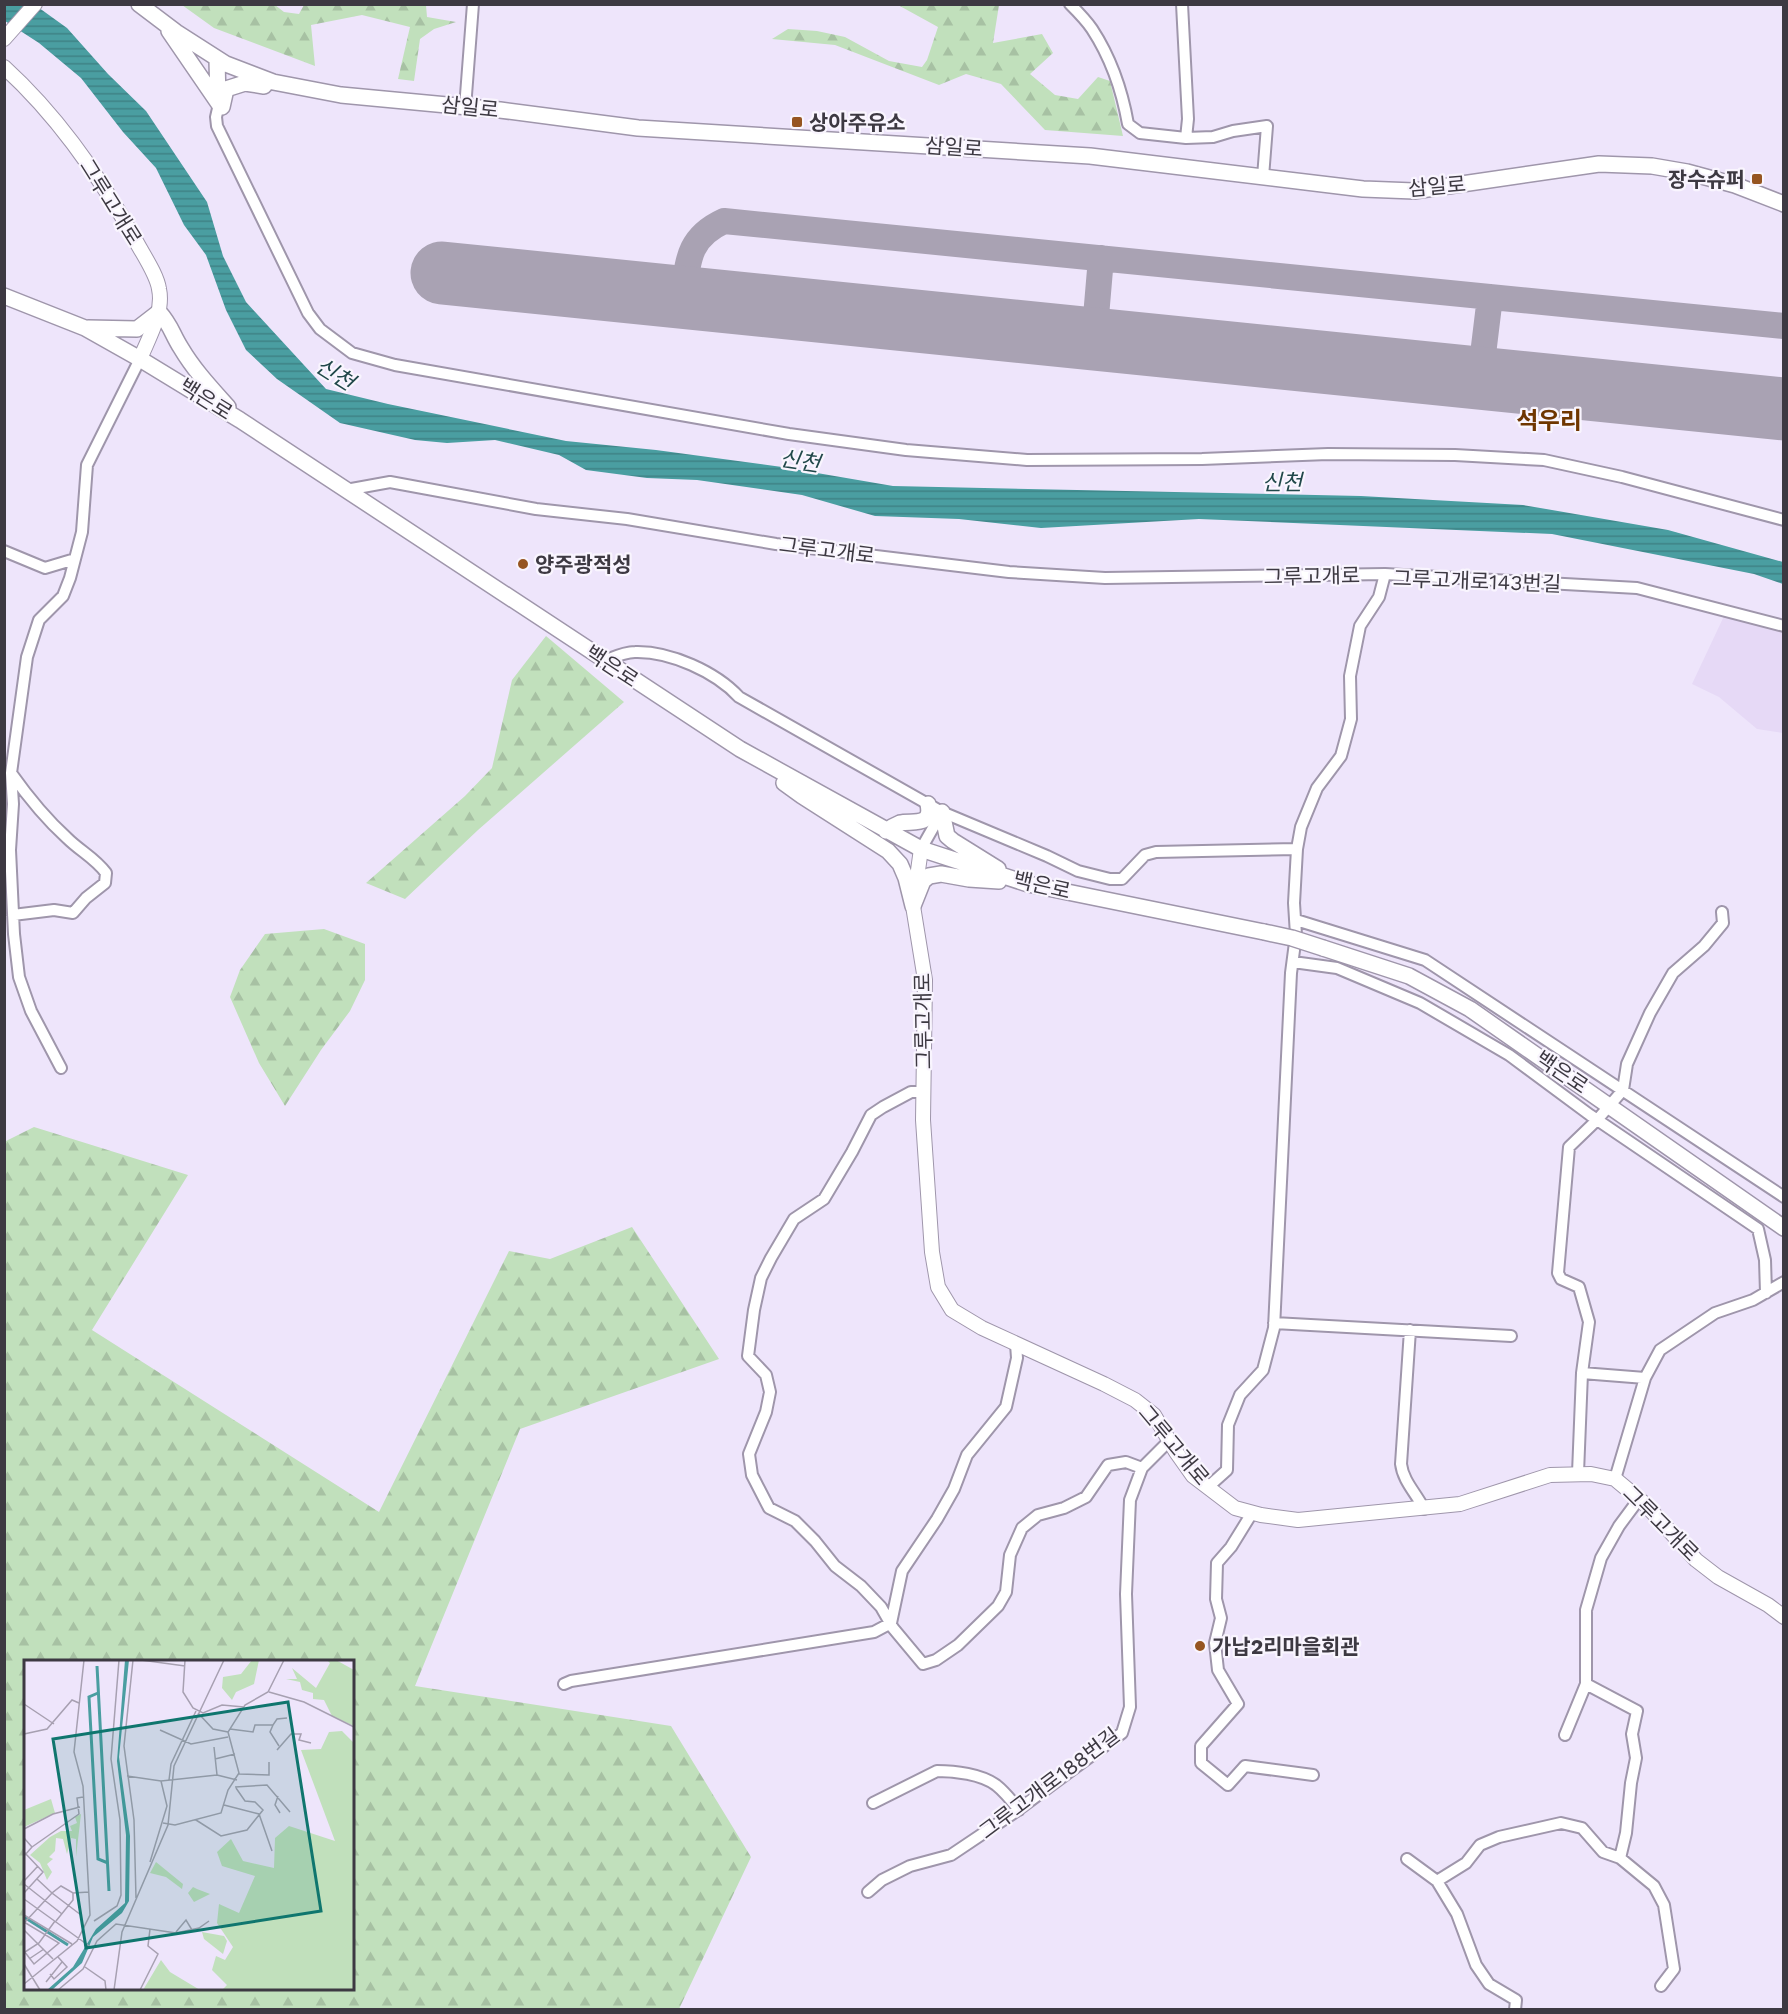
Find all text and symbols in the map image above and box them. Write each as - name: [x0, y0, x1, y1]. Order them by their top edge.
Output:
- street label: 삼일로: [440, 92, 500, 122]
- place label: 상아주유소: [809, 110, 906, 135]
- marker: 상아주유소: [790, 115, 804, 129]
- street label: 삼일로: [924, 133, 984, 161]
- street label: 그루고개로: [75, 154, 147, 250]
- place label: 장수슈퍼: [1668, 167, 1745, 192]
- street label: 삼일로: [1407, 171, 1467, 201]
- marker: 장수슈퍼: [1750, 172, 1764, 186]
- water label: 신천: [311, 353, 361, 397]
- street label: 백은로: [175, 373, 237, 425]
- district label: 석우리: [1516, 407, 1582, 435]
- water label: 신천: [778, 445, 825, 477]
- water label: 신천: [1262, 470, 1305, 495]
- street label: 그루고개로: [778, 532, 876, 568]
- place label: 양주광적성: [535, 552, 632, 577]
- marker: 양주광적성: [516, 557, 530, 571]
- street label: 그루고개로: [1263, 563, 1361, 589]
- street label: 그루고개로143번길: [1392, 566, 1562, 596]
- street label: 백은로: [581, 640, 643, 692]
- street label: 백은로: [1011, 866, 1073, 904]
- street label: 그루고개로: [910, 972, 936, 1070]
- street label: 백은로: [1531, 1045, 1593, 1099]
- street label: 그루고개로: [1133, 1400, 1215, 1490]
- street label: 그루고개로: [1618, 1480, 1704, 1566]
- place label: 가납2리마을회관: [1212, 1634, 1360, 1659]
- marker: 가납2리마을회관: [1193, 1639, 1207, 1653]
- inset map: [24, 1660, 354, 1990]
- street label: 그루고개로188번길: [974, 1722, 1124, 1844]

